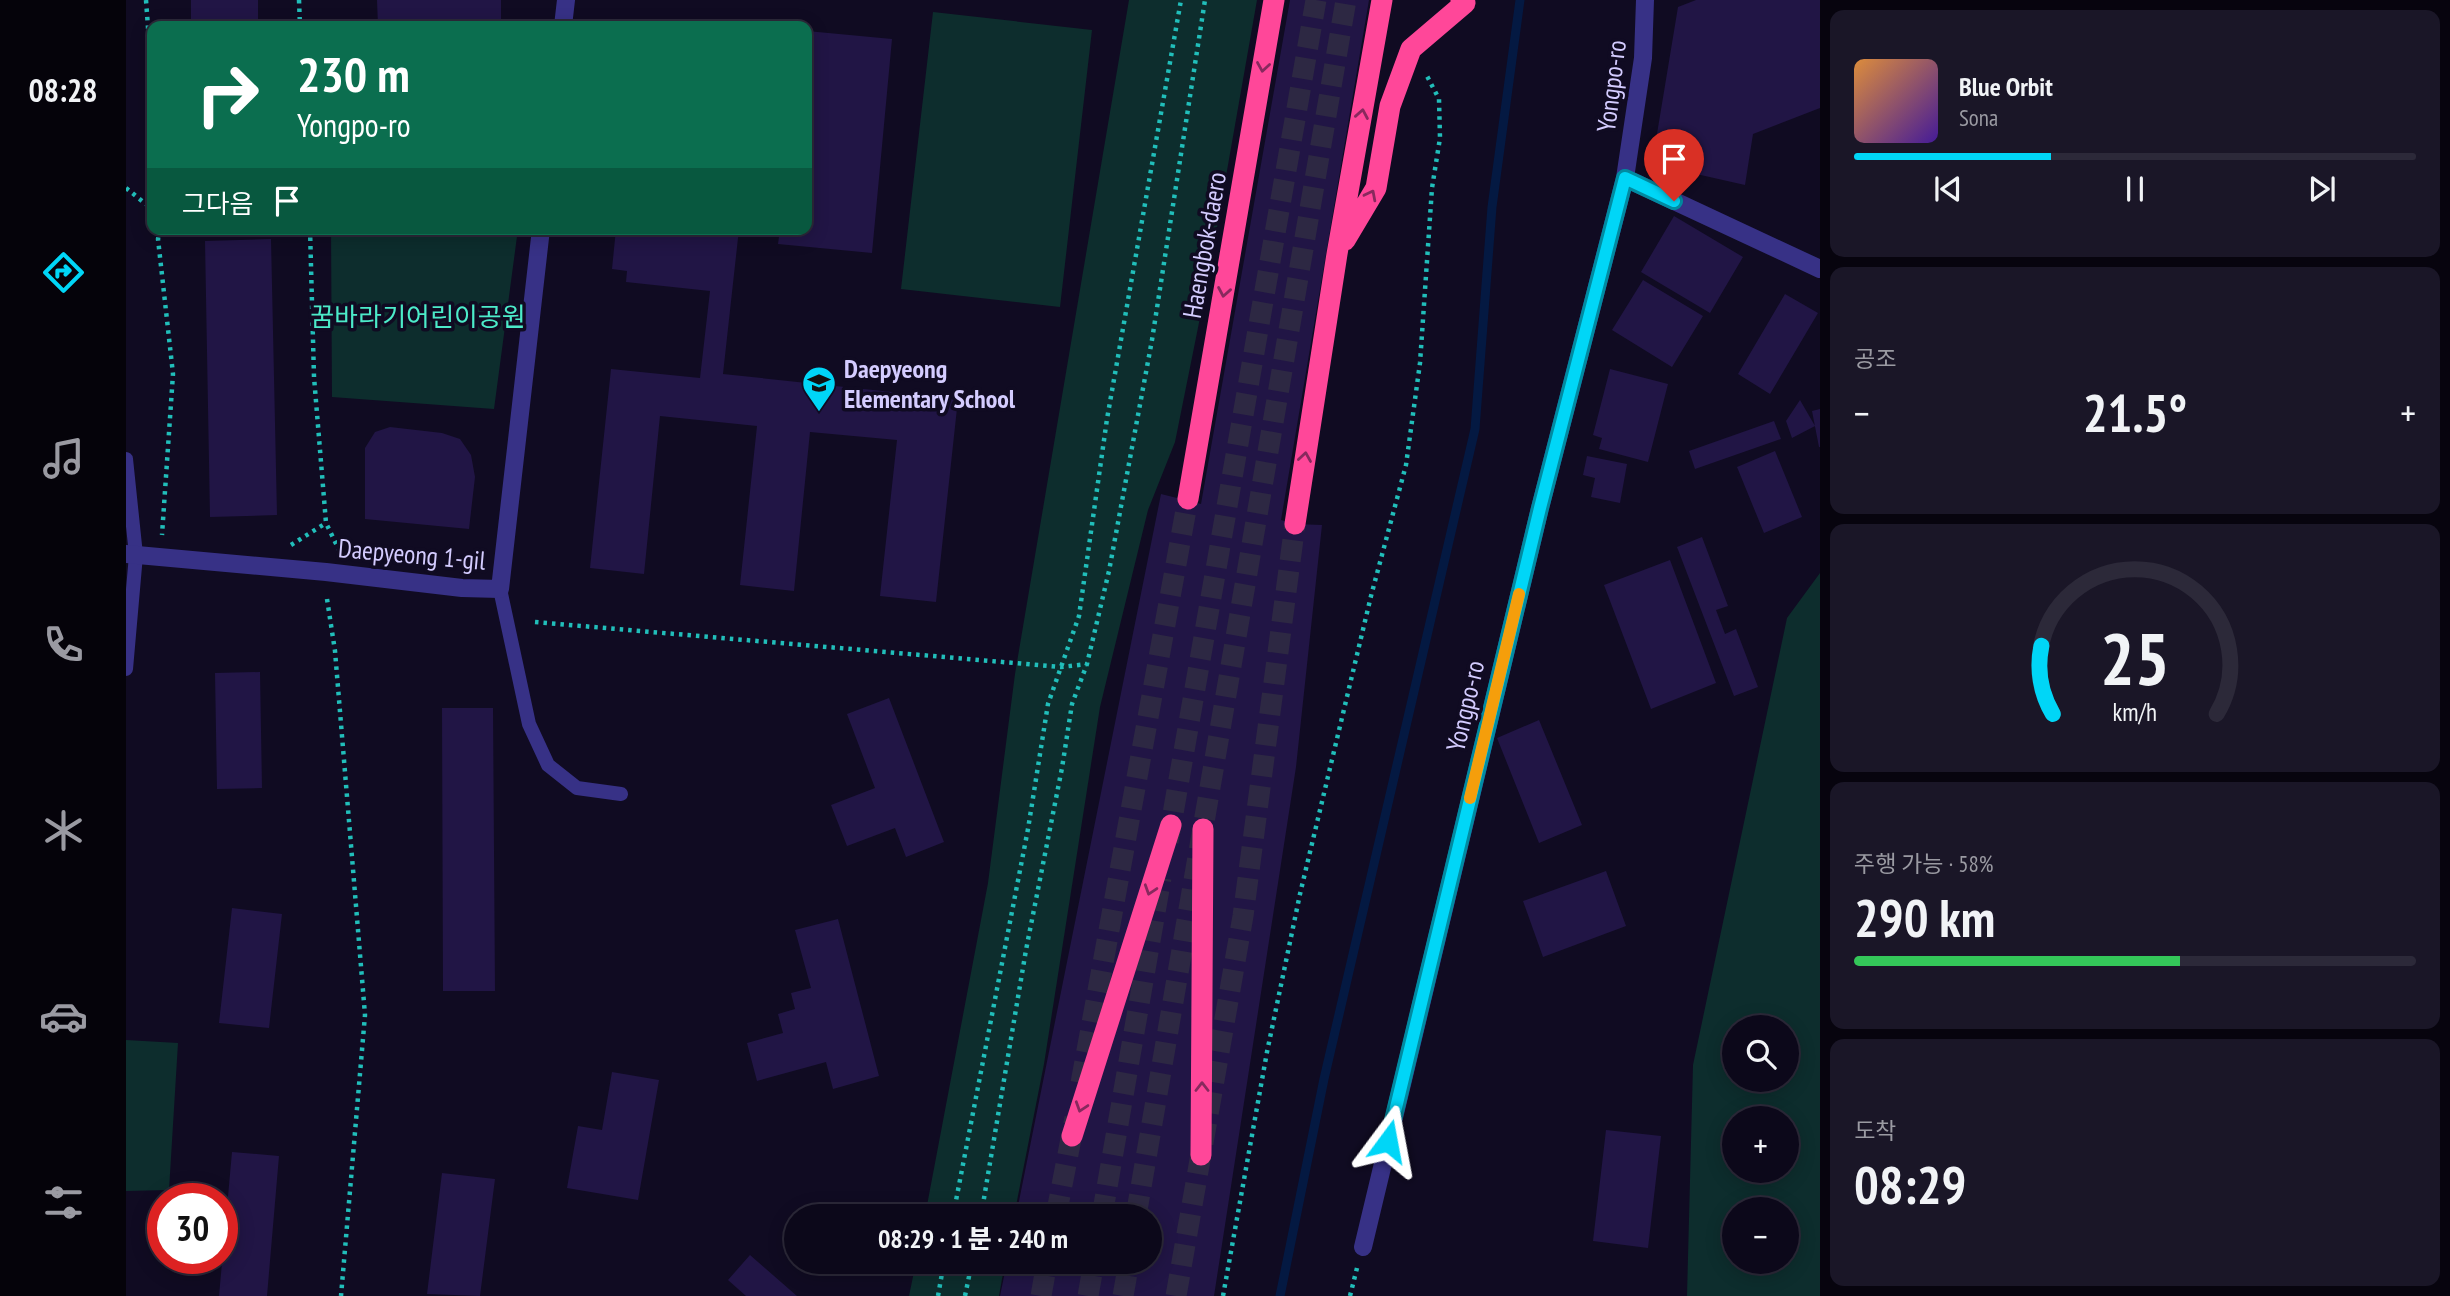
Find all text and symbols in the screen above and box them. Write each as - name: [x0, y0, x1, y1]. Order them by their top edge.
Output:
- street label: Yongpo-ro: [1589, 38, 1633, 134]
- text: 230 m: [297, 42, 410, 106]
- icon: right: [182, 49, 273, 140]
- one-way arrow: [1256, 61, 1271, 73]
- text: 08:28: [28, 69, 98, 111]
- text: Blue Orbit: [1959, 70, 2053, 103]
- text: Sona: [1959, 103, 1998, 132]
- text: Yongpo-ro: [297, 104, 411, 146]
- one-way arrow: [1354, 108, 1369, 120]
- pin: [1644, 129, 1704, 201]
- icon: arrive: [1655, 140, 1693, 178]
- street label: Haengbok-daero: [1175, 169, 1233, 321]
- icon: previous: [1929, 170, 1967, 208]
- icon: pause: [2116, 170, 2154, 208]
- icon: next: [2303, 170, 2341, 208]
- icon: arrive: [268, 182, 306, 220]
- text: 그다음: [182, 187, 254, 220]
- one-way arrow: [1363, 190, 1377, 202]
- icon: directions: [39, 248, 88, 297]
- one-way arrow: [1217, 286, 1232, 297]
- park label: 꿈바라기어린이공원: [310, 300, 526, 333]
- text: 공조: [1854, 344, 1896, 373]
- place label: Daepyeong Elementary School: [844, 352, 1016, 415]
- school or university icon: Daepyeong Elementary School: [800, 364, 838, 413]
- text: 21.5°: [2083, 379, 2187, 446]
- text: −: [1854, 388, 1870, 437]
- text: +: [2400, 388, 2416, 437]
- icon: music: [39, 434, 88, 483]
- one-way arrow: [1297, 451, 1312, 463]
- street label: Daepyeong 1-gil: [337, 531, 487, 577]
- text: 25: [2100, 610, 2170, 704]
- icon: phone: [39, 620, 88, 669]
- street label: Yongpo-ro: [1439, 657, 1491, 755]
- text: km/h: [2113, 696, 2157, 728]
- icon: climate: [39, 806, 88, 855]
- text: 주행 가능 · 58%: [1854, 849, 1994, 878]
- one-way arrow: [1144, 883, 1158, 895]
- text: 290 km: [1854, 884, 1995, 951]
- icon: car: [39, 992, 88, 1041]
- map controls: [1722, 1015, 1799, 1274]
- button: search: [1722, 1015, 1799, 1092]
- one-way arrow: [1194, 1081, 1209, 1092]
- one-way arrow: [1075, 1100, 1089, 1112]
- position arrow: [1351, 1104, 1425, 1178]
- button: +: [1722, 1106, 1799, 1183]
- text: 도착: [1854, 1116, 1896, 1145]
- text: 08:29: [1854, 1151, 1966, 1218]
- icon: filters: [39, 1178, 88, 1227]
- speed limit sign: 30: [147, 1183, 238, 1274]
- button: −: [1722, 1197, 1799, 1274]
- text: 08:29 · 1 분 · 240 m: [878, 1222, 1068, 1255]

